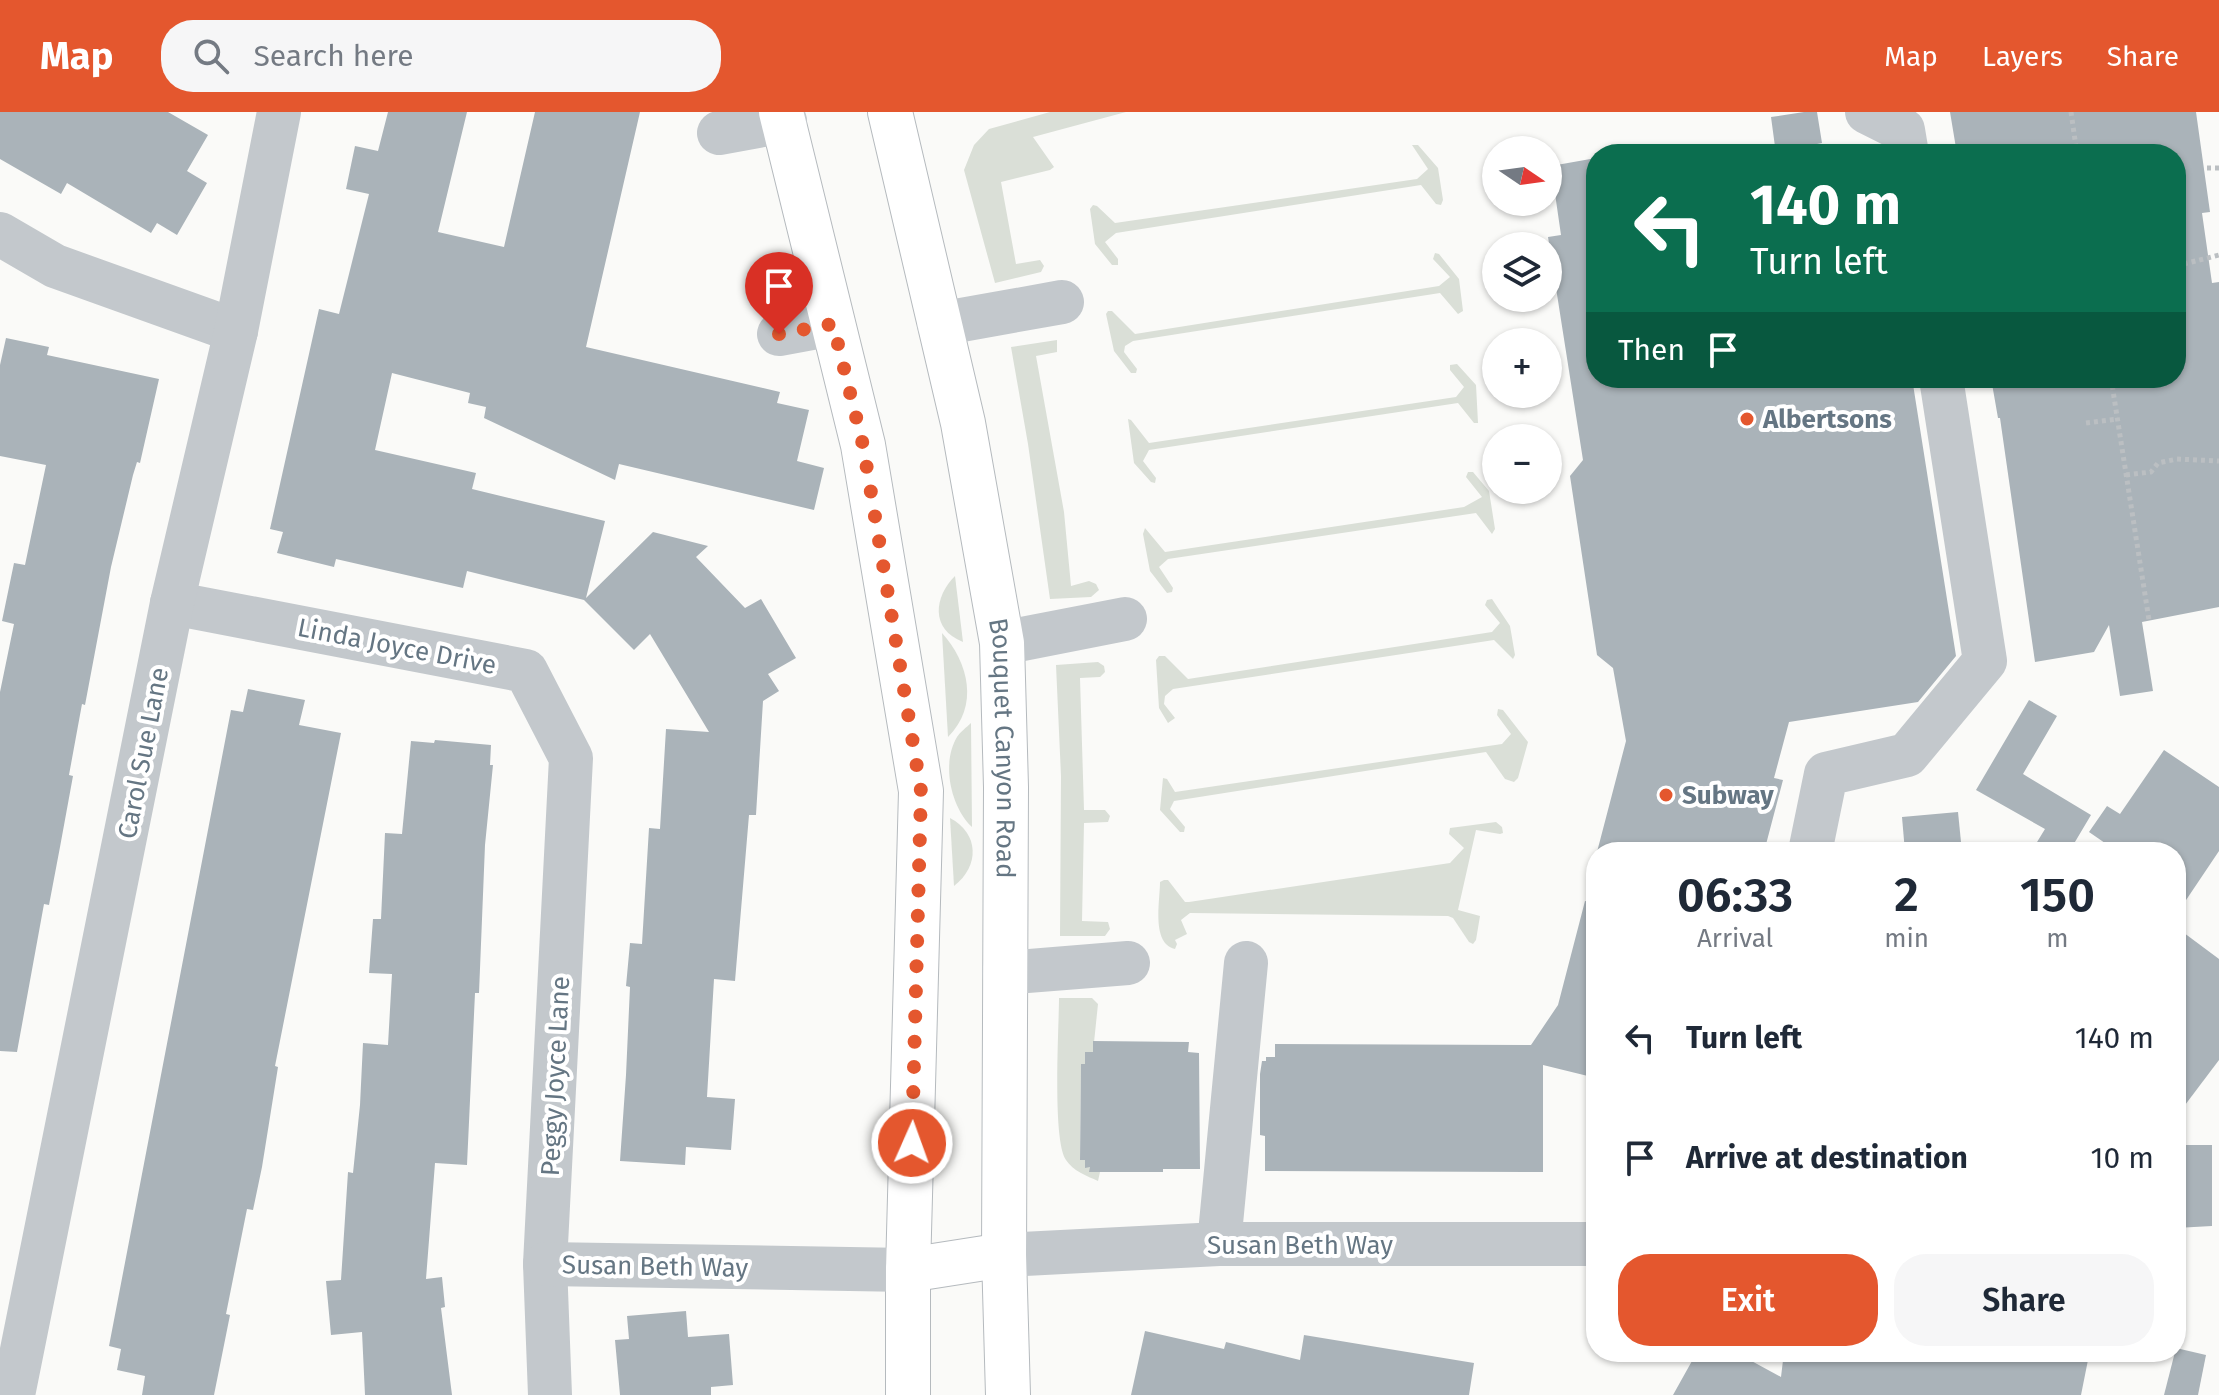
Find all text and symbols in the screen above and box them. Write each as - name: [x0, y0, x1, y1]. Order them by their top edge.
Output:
- search box: [161, 20, 721, 92]
- text: Map: [40, 33, 113, 79]
- icon: search: [189, 34, 233, 78]
- text: Search here: [253, 38, 414, 74]
- text: Map: [1884, 40, 1938, 73]
- text: Layers: [1982, 40, 2063, 73]
- text: Share: [2107, 40, 2179, 73]
- north arrow: [1482, 136, 1562, 216]
- map controls: [1482, 136, 1562, 504]
- text: 140 m: [1750, 172, 1901, 239]
- icon: left: [1618, 176, 1722, 280]
- button: layers: [1482, 232, 1562, 312]
- text: Turn left: [1750, 240, 1888, 284]
- pin: [745, 252, 813, 334]
- icon: arrive: [757, 264, 801, 308]
- button: +: [1482, 328, 1562, 408]
- icon: arrive: [1701, 328, 1745, 372]
- text: Then: [1618, 332, 1685, 368]
- place label: Albertsons: [1762, 404, 1892, 435]
- marker: Albertsons: [1738, 410, 1756, 428]
- button: −: [1482, 424, 1562, 504]
- street label: Linda Joyce Drive: [295, 612, 499, 681]
- street label: Bouquet Canyon Road: [982, 615, 1021, 879]
- street label: Carol Sue Lane: [112, 665, 175, 841]
- place label: Subway: [1682, 780, 1774, 811]
- marker: Subway: [1657, 786, 1675, 804]
- text: 06:33: [1677, 866, 1793, 924]
- text: 2: [1894, 866, 1919, 924]
- text: 150: [2020, 866, 2095, 924]
- text: Arrival: [1697, 923, 1773, 954]
- text: min: [1884, 923, 1929, 954]
- text: m: [2046, 923, 2069, 954]
- street label: Peggy Joyce Lane: [535, 975, 576, 1177]
- icon: left: [1618, 1016, 1662, 1060]
- text: Turn left: [1686, 1020, 1802, 1056]
- text: 140 m: [2075, 1020, 2154, 1056]
- position arrow: [870, 1101, 954, 1185]
- icon: arrive: [1618, 1136, 1662, 1180]
- text: Arrive at destination: [1686, 1140, 1968, 1176]
- text: 10 m: [2091, 1140, 2154, 1176]
- street label: Susan Beth Way: [1207, 1230, 1393, 1261]
- street label: Susan Beth Way: [562, 1249, 749, 1284]
- button: Exit: [1618, 1254, 1878, 1346]
- button: Share: [1894, 1254, 2154, 1346]

